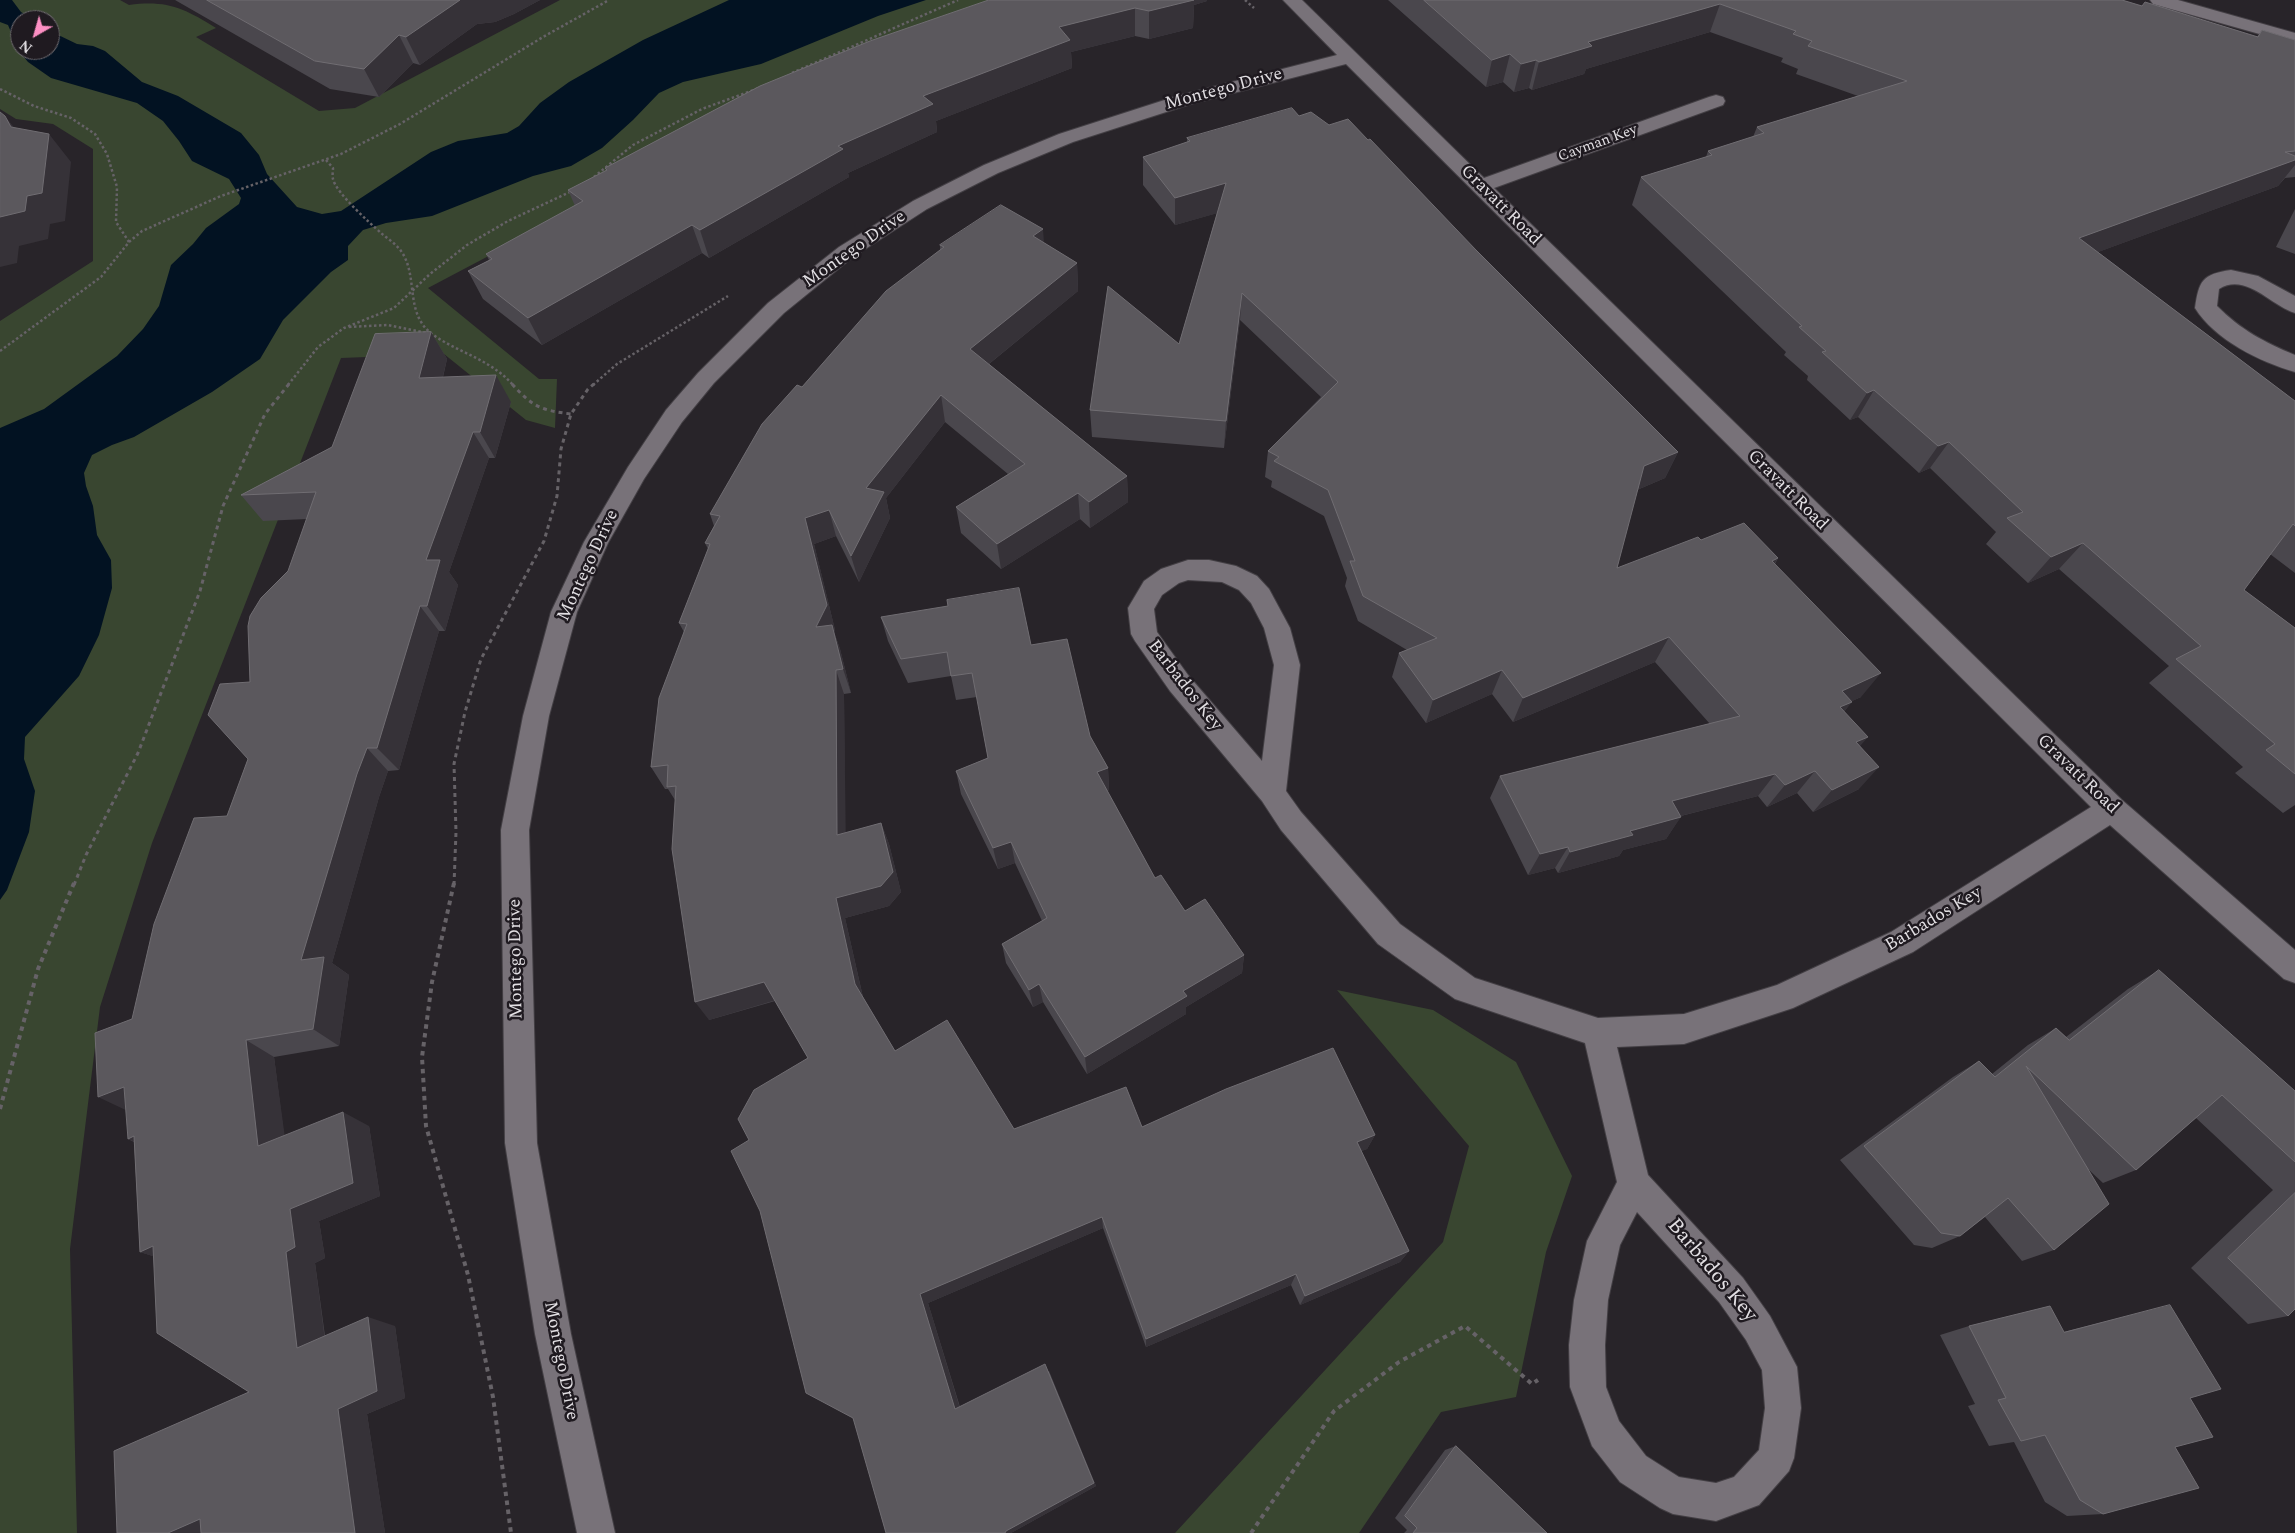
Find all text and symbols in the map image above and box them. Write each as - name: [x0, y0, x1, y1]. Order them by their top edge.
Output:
- north arrow: [10, 10, 60, 60]
- text: N: [15, 35, 37, 58]
- street label: Montego Drive: [1163, 64, 1285, 116]
- street label: Cayman Key: [1556, 121, 1640, 167]
- street label: Gravatt Road: [1455, 161, 1545, 251]
- street label: Montego Drive: [799, 207, 911, 293]
- street label: Gravatt Road: [1742, 446, 1832, 536]
- street label: Montego Drive: [554, 507, 624, 625]
- street label: Barbados Key: [1142, 637, 1226, 735]
- street label: Gravatt Road: [2032, 731, 2122, 819]
- street label: Barbados Key: [1882, 883, 1986, 957]
- street label: Montego Drive: [505, 899, 529, 1019]
- street label: Barbados Key: [1661, 1214, 1761, 1328]
- street label: Montego Drive: [538, 1300, 582, 1422]

